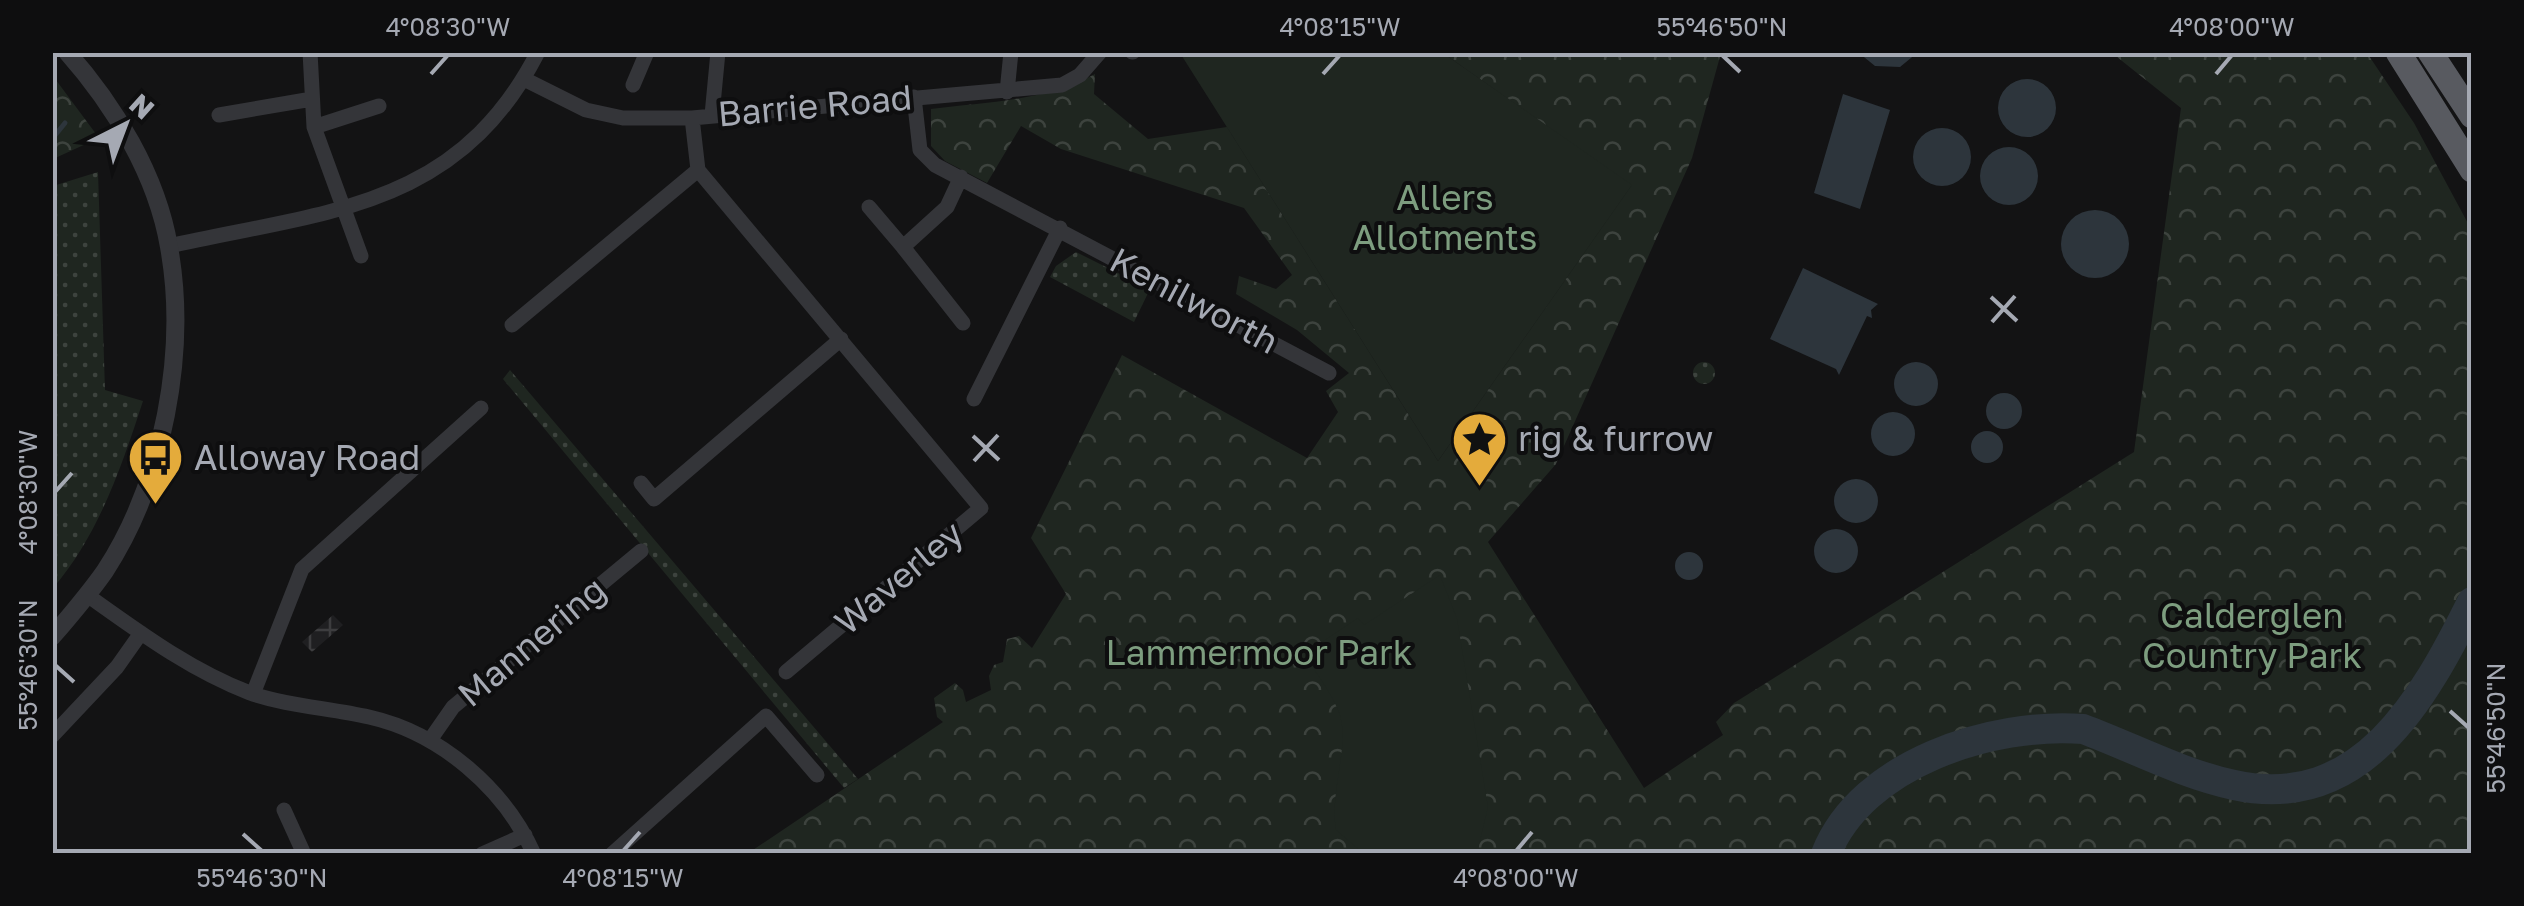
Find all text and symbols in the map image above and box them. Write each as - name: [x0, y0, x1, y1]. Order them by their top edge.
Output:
- text: 4°08'30"W: [386, 11, 510, 42]
- text: 4°08'15"W: [1280, 11, 1400, 42]
- text: 55°46'50"N: [1656, 11, 1788, 42]
- text: 4°08'00"W: [2169, 11, 2295, 42]
- north arrow: [75, 75, 175, 175]
- street label: Barrie Road: [716, 76, 914, 134]
- text: N: [123, 87, 161, 125]
- park label: Allers Allotments: [1353, 176, 1537, 258]
- street label: Kenilworth: [1103, 238, 1286, 362]
- place icon: rig & furrow: [1449, 409, 1509, 488]
- place label: rig & furrow: [1518, 417, 1713, 459]
- bus stop icon: Alloway Road: [125, 428, 185, 507]
- text: 4°08'30"W: [12, 430, 43, 554]
- place label: Alloway Road: [194, 436, 420, 478]
- street label: Waverley: [826, 512, 971, 643]
- street label: Mannering: [449, 568, 614, 715]
- park label: Calderglen Country Park: [2142, 594, 2362, 676]
- text: 55°46'30"N: [12, 599, 43, 731]
- park label: Lammermoor Park: [1105, 631, 1413, 673]
- text: 55°46'50"N: [2480, 662, 2511, 794]
- text: 55°46'30"N: [196, 862, 328, 893]
- text: 4°08'15"W: [563, 862, 683, 893]
- text: 4°08'00"W: [1453, 862, 1579, 893]

